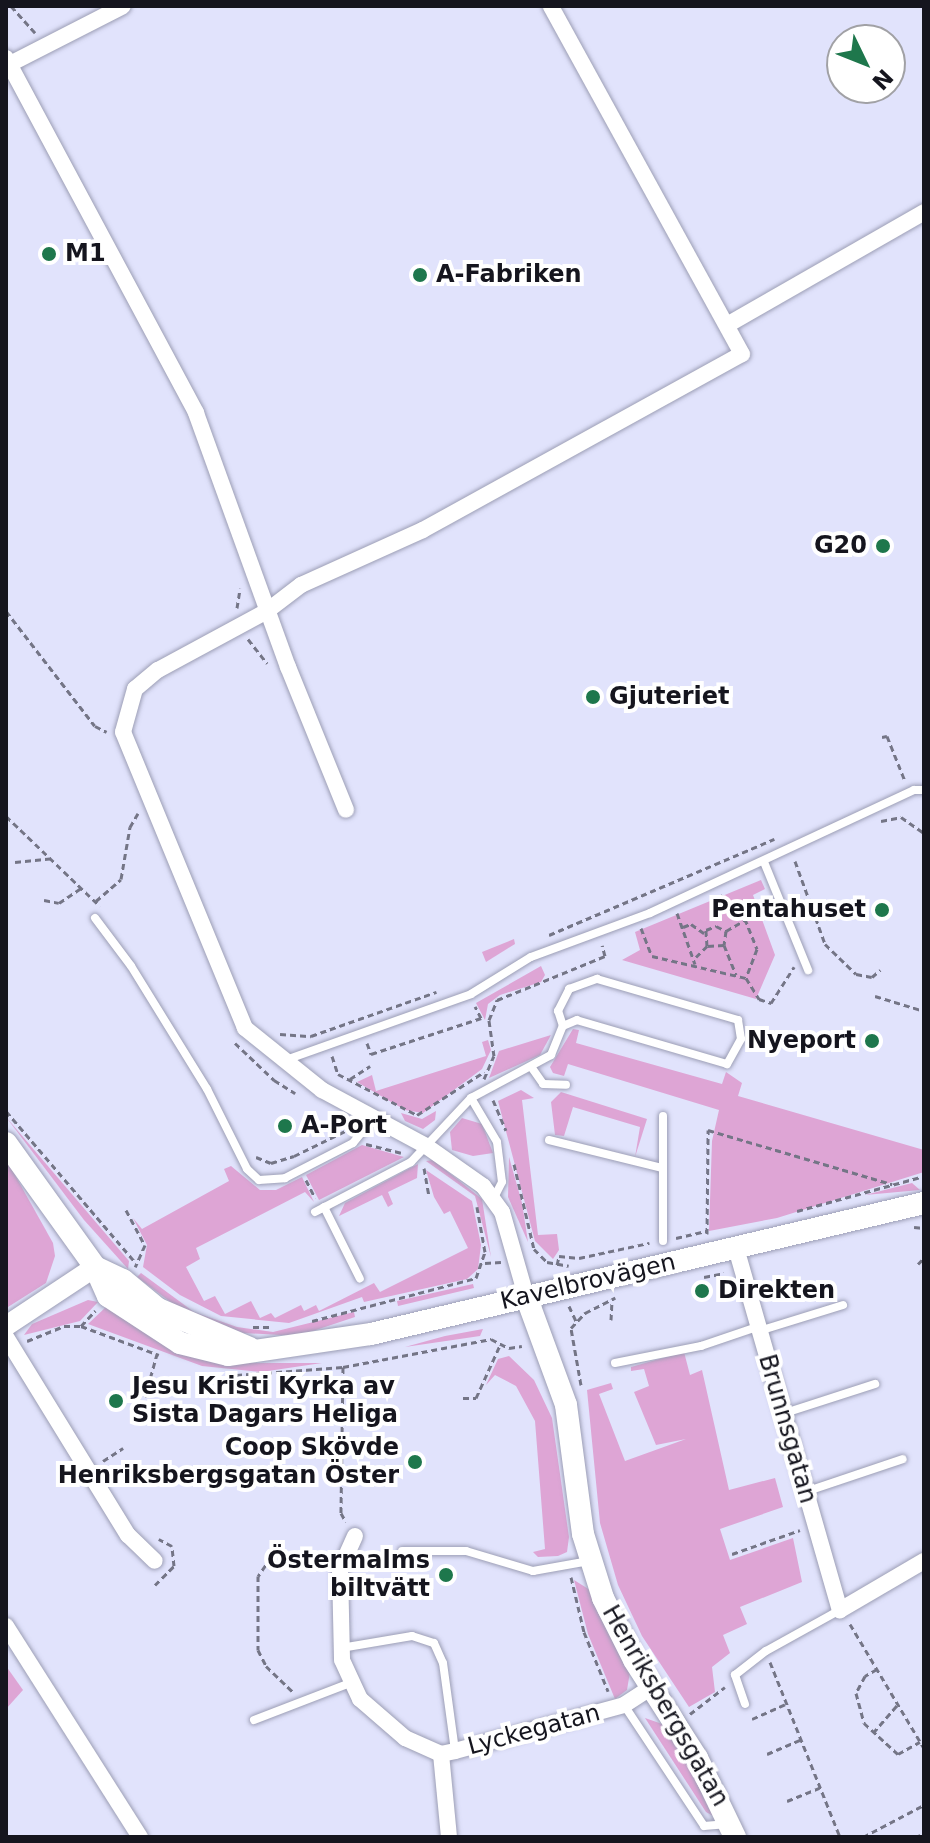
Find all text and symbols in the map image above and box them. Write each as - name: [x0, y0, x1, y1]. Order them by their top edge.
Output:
- north arrow: [826, 24, 906, 104]
- text: N: [867, 64, 898, 95]
- place label: M1: [65, 240, 106, 268]
- marker: M1: [40, 245, 58, 263]
- place label: A-Fabriken: [436, 261, 582, 289]
- marker: A-Fabriken: [411, 266, 429, 284]
- place label: G20: [814, 532, 867, 560]
- marker: G20: [874, 537, 892, 555]
- place label: Gjuteriet: [609, 683, 730, 711]
- marker: Gjuteriet: [584, 688, 602, 706]
- place label: Pentahuset: [711, 896, 866, 924]
- marker: Pentahuset: [873, 901, 891, 919]
- place label: Nyeport: [747, 1027, 856, 1055]
- marker: Nyeport: [863, 1032, 881, 1050]
- place label: A-Port: [301, 1112, 387, 1140]
- marker: A-Port: [276, 1117, 294, 1135]
- street label: Kavelbrovägen: [498, 1248, 678, 1316]
- place label: Direkten: [718, 1277, 835, 1305]
- marker: Direkten: [693, 1282, 711, 1300]
- street label: Brunnsgatan: [752, 1351, 822, 1507]
- place label: Jesu Kristi Kyrka av Sista Dagars Heliga: [132, 1373, 398, 1429]
- marker: Jesu Kristi Kyrka av Sista Dagars Heliga: [107, 1392, 125, 1410]
- place label: Coop Skövde Henriksbergsgatan Öster: [58, 1434, 399, 1490]
- marker: Coop Skövde Henriksbergsgatan Öster: [406, 1453, 424, 1471]
- place label: Östermalms biltvätt: [267, 1547, 430, 1603]
- marker: Östermalms biltvätt: [437, 1566, 455, 1584]
- street label: Henriksbergsgatan: [596, 1600, 734, 1812]
- street label: Lyckegatan: [465, 1699, 603, 1761]

